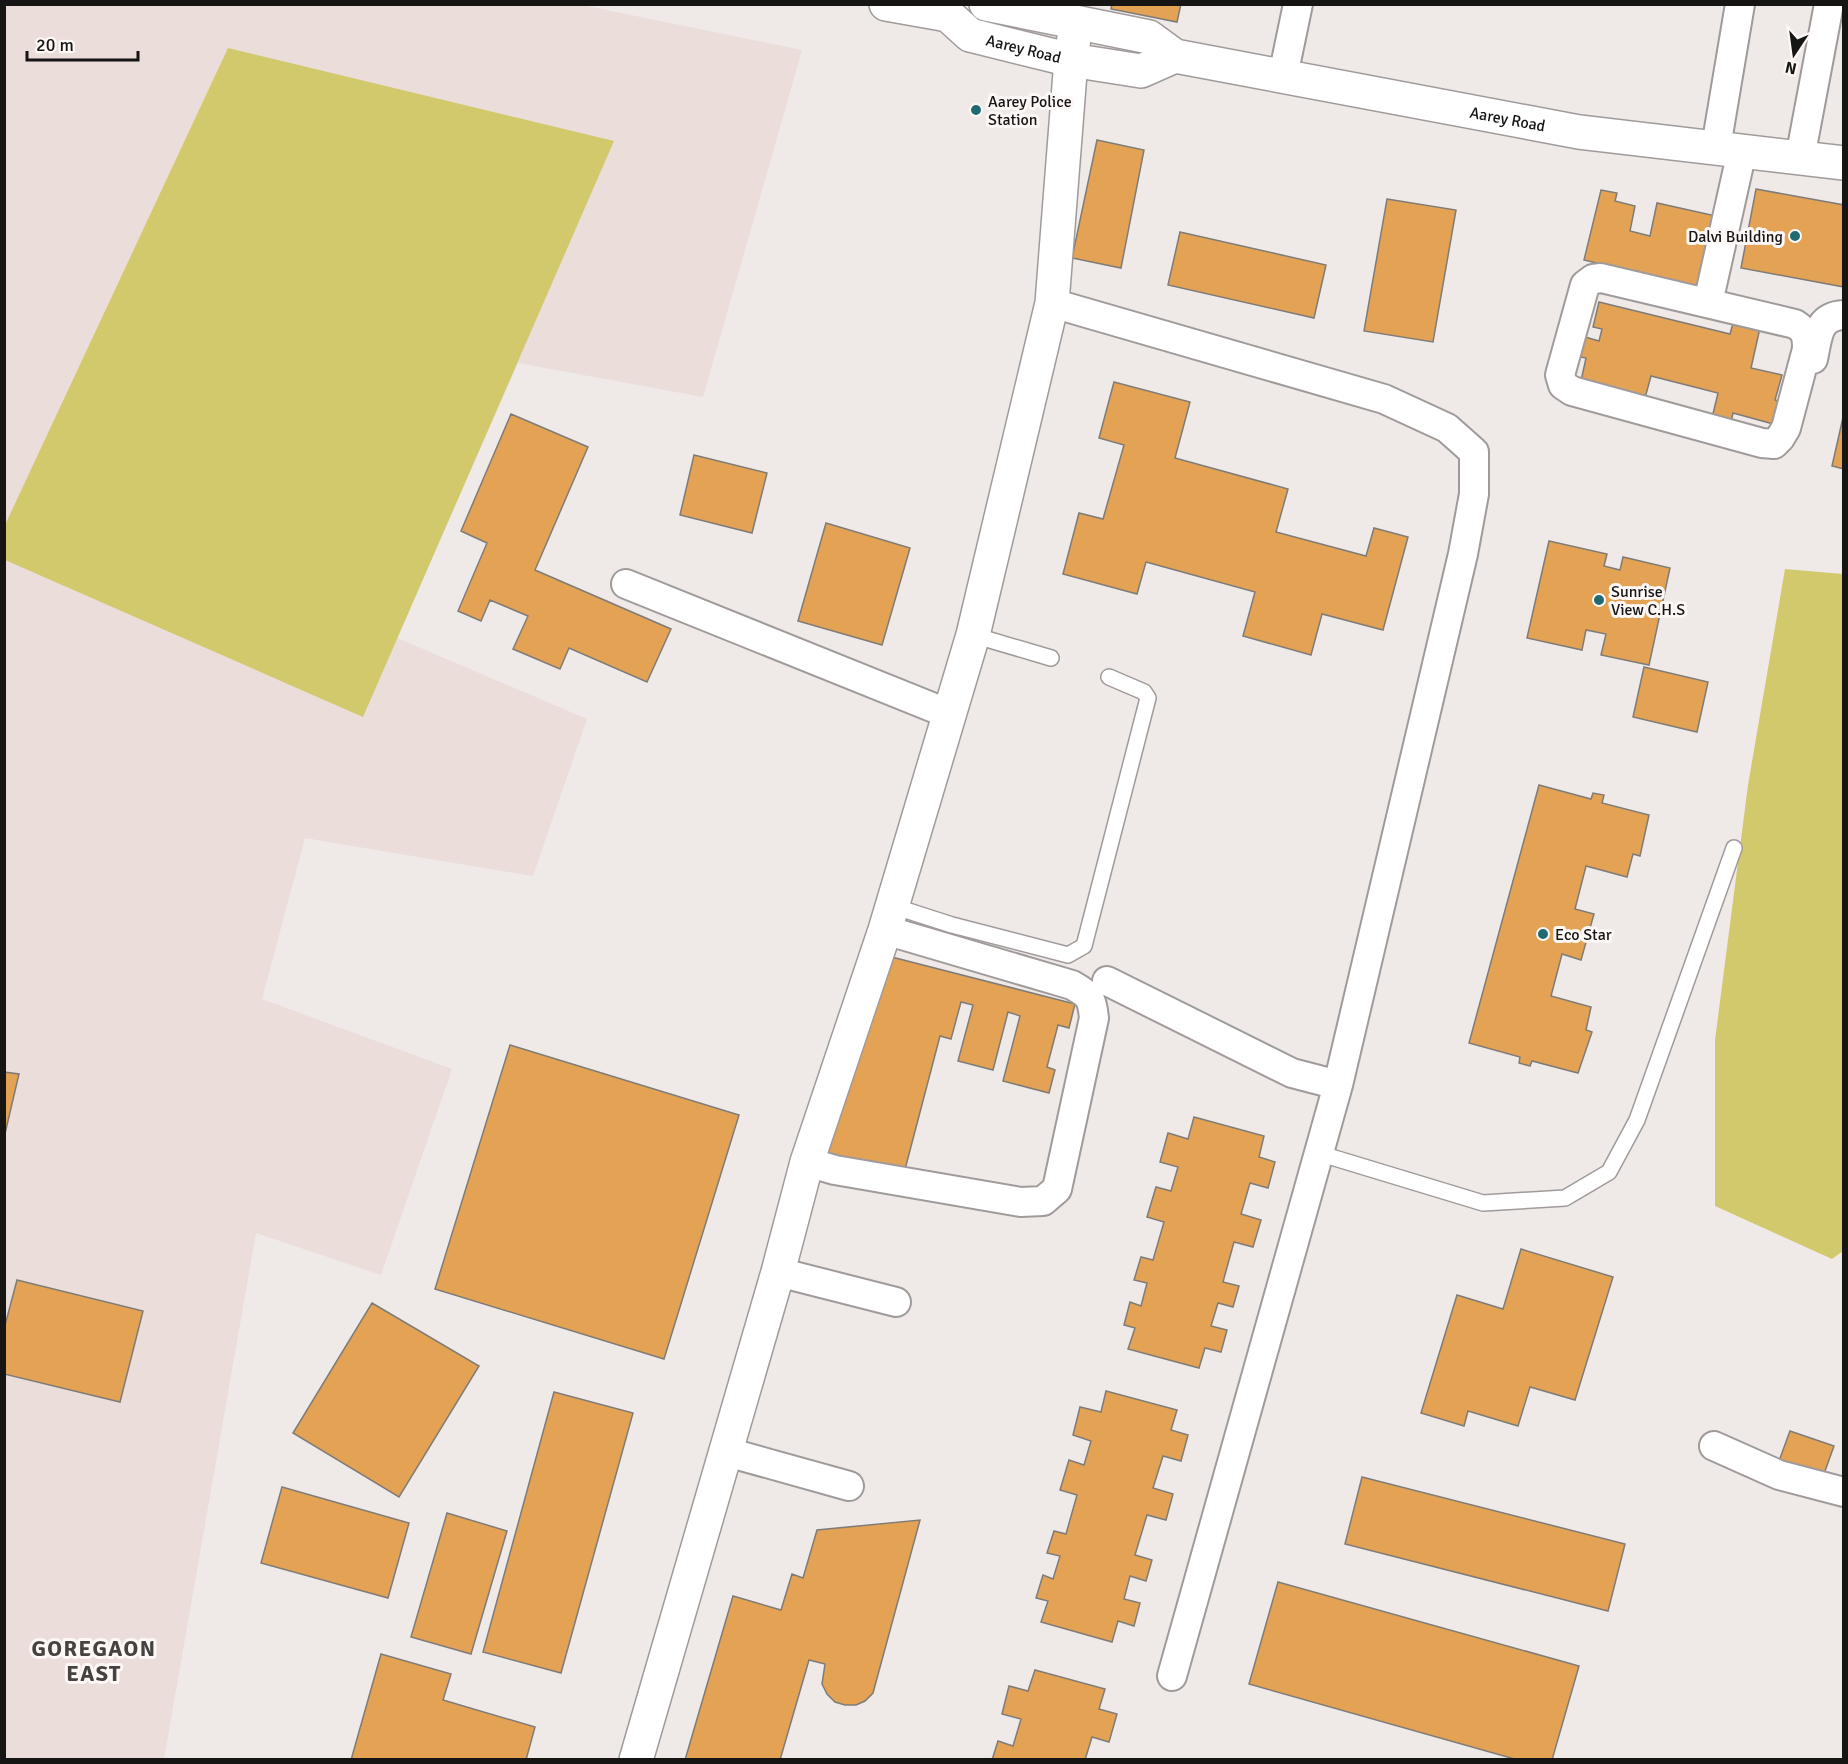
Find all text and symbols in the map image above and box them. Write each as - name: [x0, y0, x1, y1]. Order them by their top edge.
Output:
- scale bar: [27, 24, 138, 62]
- north arrow: [1764, 24, 1824, 84]
- street label: Aarey Road: [984, 30, 1063, 68]
- text: 20 m: [36, 34, 74, 56]
- text: N: [1783, 57, 1799, 79]
- place label: Aarey Police Station: [988, 92, 1072, 130]
- marker: Aarey Police Station: [969, 103, 983, 117]
- street label: Aarey Road: [1468, 103, 1547, 136]
- place label: Dalvi Building: [1688, 227, 1783, 247]
- marker: Dalvi Building: [1788, 229, 1802, 243]
- place label: Sunrise View C.H.S: [1611, 582, 1685, 620]
- marker: Sunrise View C.H.S: [1592, 593, 1606, 607]
- place label: Eco Star: [1555, 925, 1612, 945]
- marker: Eco Star: [1536, 927, 1550, 941]
- district label: GOREGAON EAST: [31, 1635, 157, 1687]

